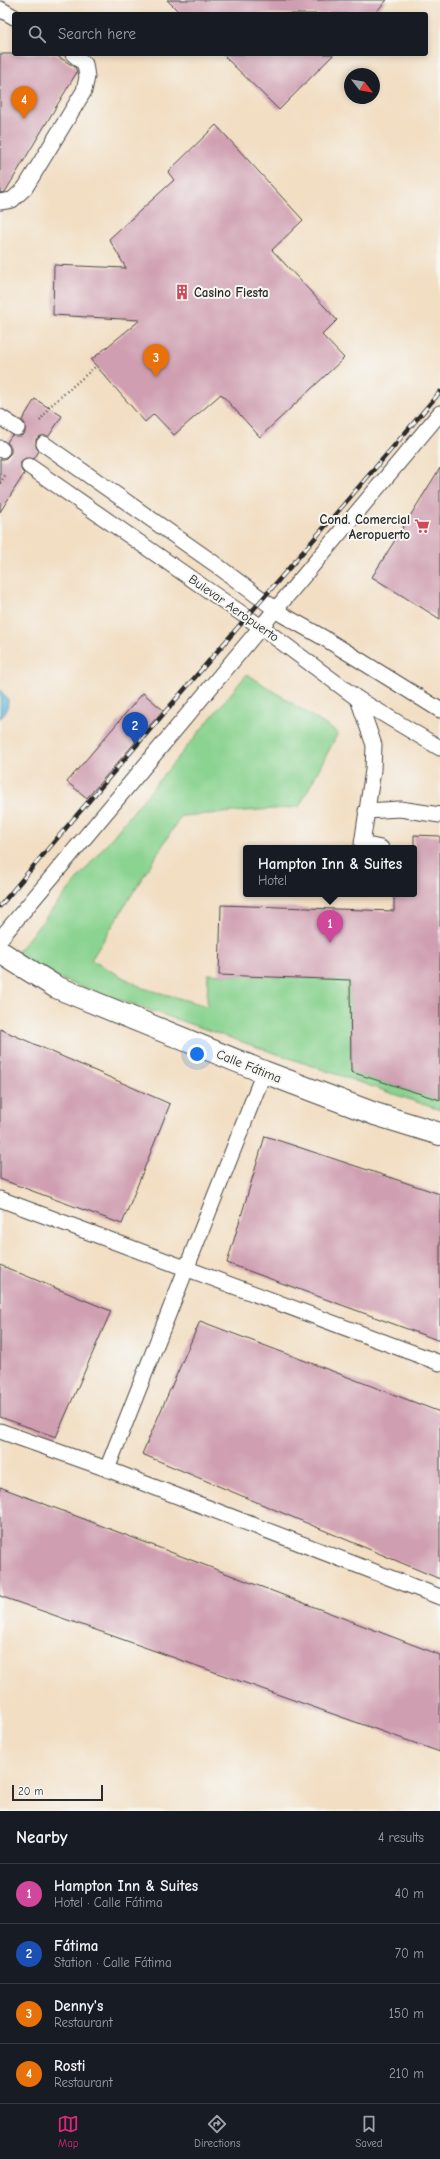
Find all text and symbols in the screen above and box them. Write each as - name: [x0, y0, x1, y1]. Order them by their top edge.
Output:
- search box: [12, 12, 428, 56]
- icon: search: [26, 23, 48, 45]
- text: Search here: [58, 25, 136, 43]
- north arrow: [344, 68, 380, 104]
- pin: 4: [11, 86, 37, 119]
- building icon: Casino Fiesta: [173, 283, 191, 301]
- place label: Casino Fiesta: [194, 285, 269, 300]
- pin: 3: [143, 344, 169, 377]
- place label: Cond. Comercial Aeropuerto: [320, 512, 410, 542]
- supermarket icon: Cond. Comercial Aeropuerto: [413, 517, 431, 535]
- street label: Bulevar Aeropuerto: [186, 571, 282, 645]
- pin: 2: [122, 712, 148, 745]
- popup: [243, 845, 417, 897]
- text: Hampton Inn & Suites: [258, 855, 402, 873]
- text: Hotel: [258, 873, 287, 888]
- pin: 1: [317, 910, 343, 943]
- your location: [187, 1044, 207, 1064]
- street label: Calle Fátima: [214, 1046, 284, 1086]
- scale bar: [12, 1783, 103, 1802]
- text: 20 m: [18, 1785, 43, 1798]
- text: Nearby: [16, 1828, 67, 1847]
- text: 4 results: [378, 1830, 424, 1845]
- text: Hampton Inn & Suites: [54, 1877, 198, 1895]
- text: 1: [26, 1886, 32, 1901]
- text: 40 m: [395, 1886, 424, 1901]
- text: Hotel · Calle Fátima: [54, 1895, 163, 1910]
- text: Fátima: [54, 1937, 98, 1955]
- text: 2: [26, 1946, 32, 1961]
- text: 70 m: [395, 1946, 424, 1961]
- text: Station · Calle Fátima: [54, 1955, 172, 1970]
- text: Denny's: [54, 1997, 103, 2015]
- text: 3: [26, 2006, 32, 2021]
- text: 150 m: [389, 2006, 424, 2021]
- text: Restaurant: [54, 2015, 113, 2030]
- text: Rosti: [54, 2057, 85, 2075]
- text: 4: [26, 2066, 32, 2081]
- text: 210 m: [389, 2066, 424, 2081]
- text: Restaurant: [54, 2075, 113, 2090]
- tab: Map: [57, 2113, 79, 2150]
- tab: Directions: [194, 2113, 241, 2150]
- tab: Saved: [355, 2113, 383, 2150]

